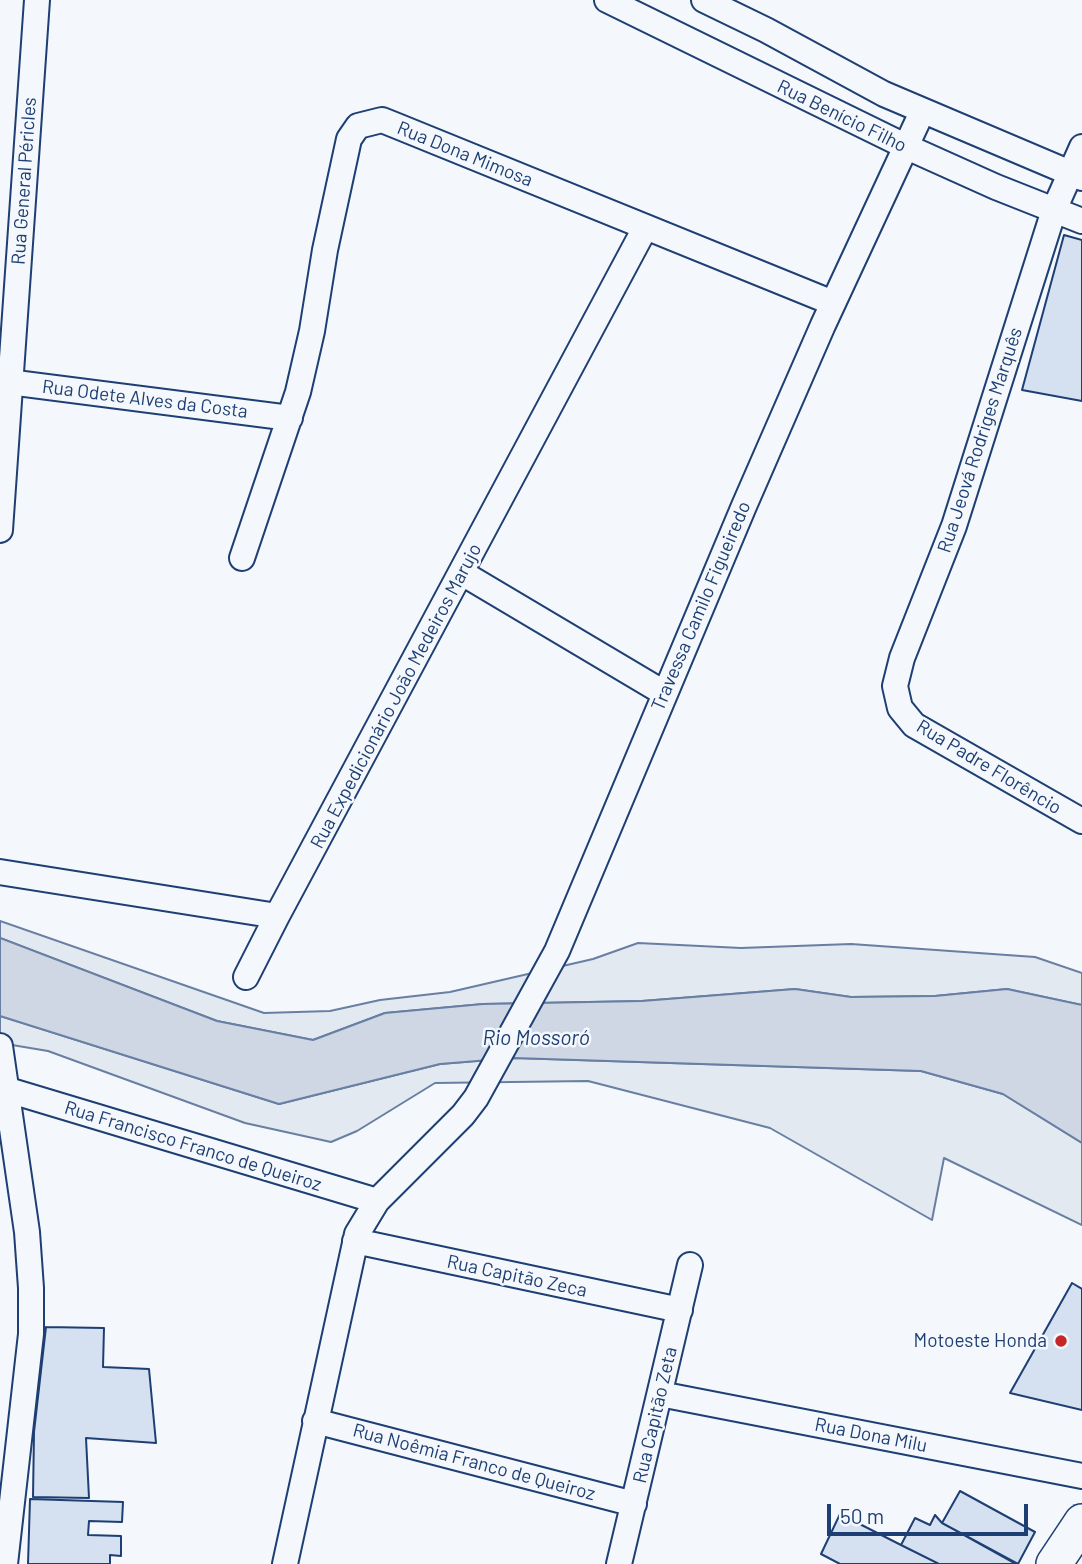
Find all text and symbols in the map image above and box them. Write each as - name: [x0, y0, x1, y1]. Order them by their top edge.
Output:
- street label: Rua Benício Filho: [774, 75, 910, 157]
- street label: Rua General Péricles: [7, 96, 41, 266]
- street label: Rua Dona Mimosa: [394, 116, 536, 192]
- street label: Rua Jeová Rodriges Marquês: [933, 324, 1027, 556]
- street label: Rua Odete Alves da Costa: [41, 375, 249, 423]
- street label: Travessa Camilo Figueiredo: [646, 498, 756, 714]
- street label: Rua Expedicionário João Medeiros Marujo: [306, 540, 486, 852]
- street label: Rua Padre Florêncio: [912, 715, 1066, 819]
- water label: Rio Mossoró: [482, 1025, 590, 1051]
- street label: Rua Francisco Franco de Queiroz: [62, 1096, 324, 1196]
- street label: Rua Capitão Zeca: [445, 1250, 589, 1302]
- place label: Motoeste Honda: [914, 1330, 1047, 1352]
- marker: Motoeste Honda: [1053, 1333, 1069, 1349]
- street label: Rua Capitão Zeta: [628, 1345, 682, 1485]
- street label: Rua Dona Milu: [813, 1413, 929, 1457]
- street label: Rua Noêmia Franco de Queiroz: [350, 1419, 598, 1505]
- scale bar: [830, 1490, 1031, 1534]
- text: 50 m: [840, 1503, 884, 1528]

